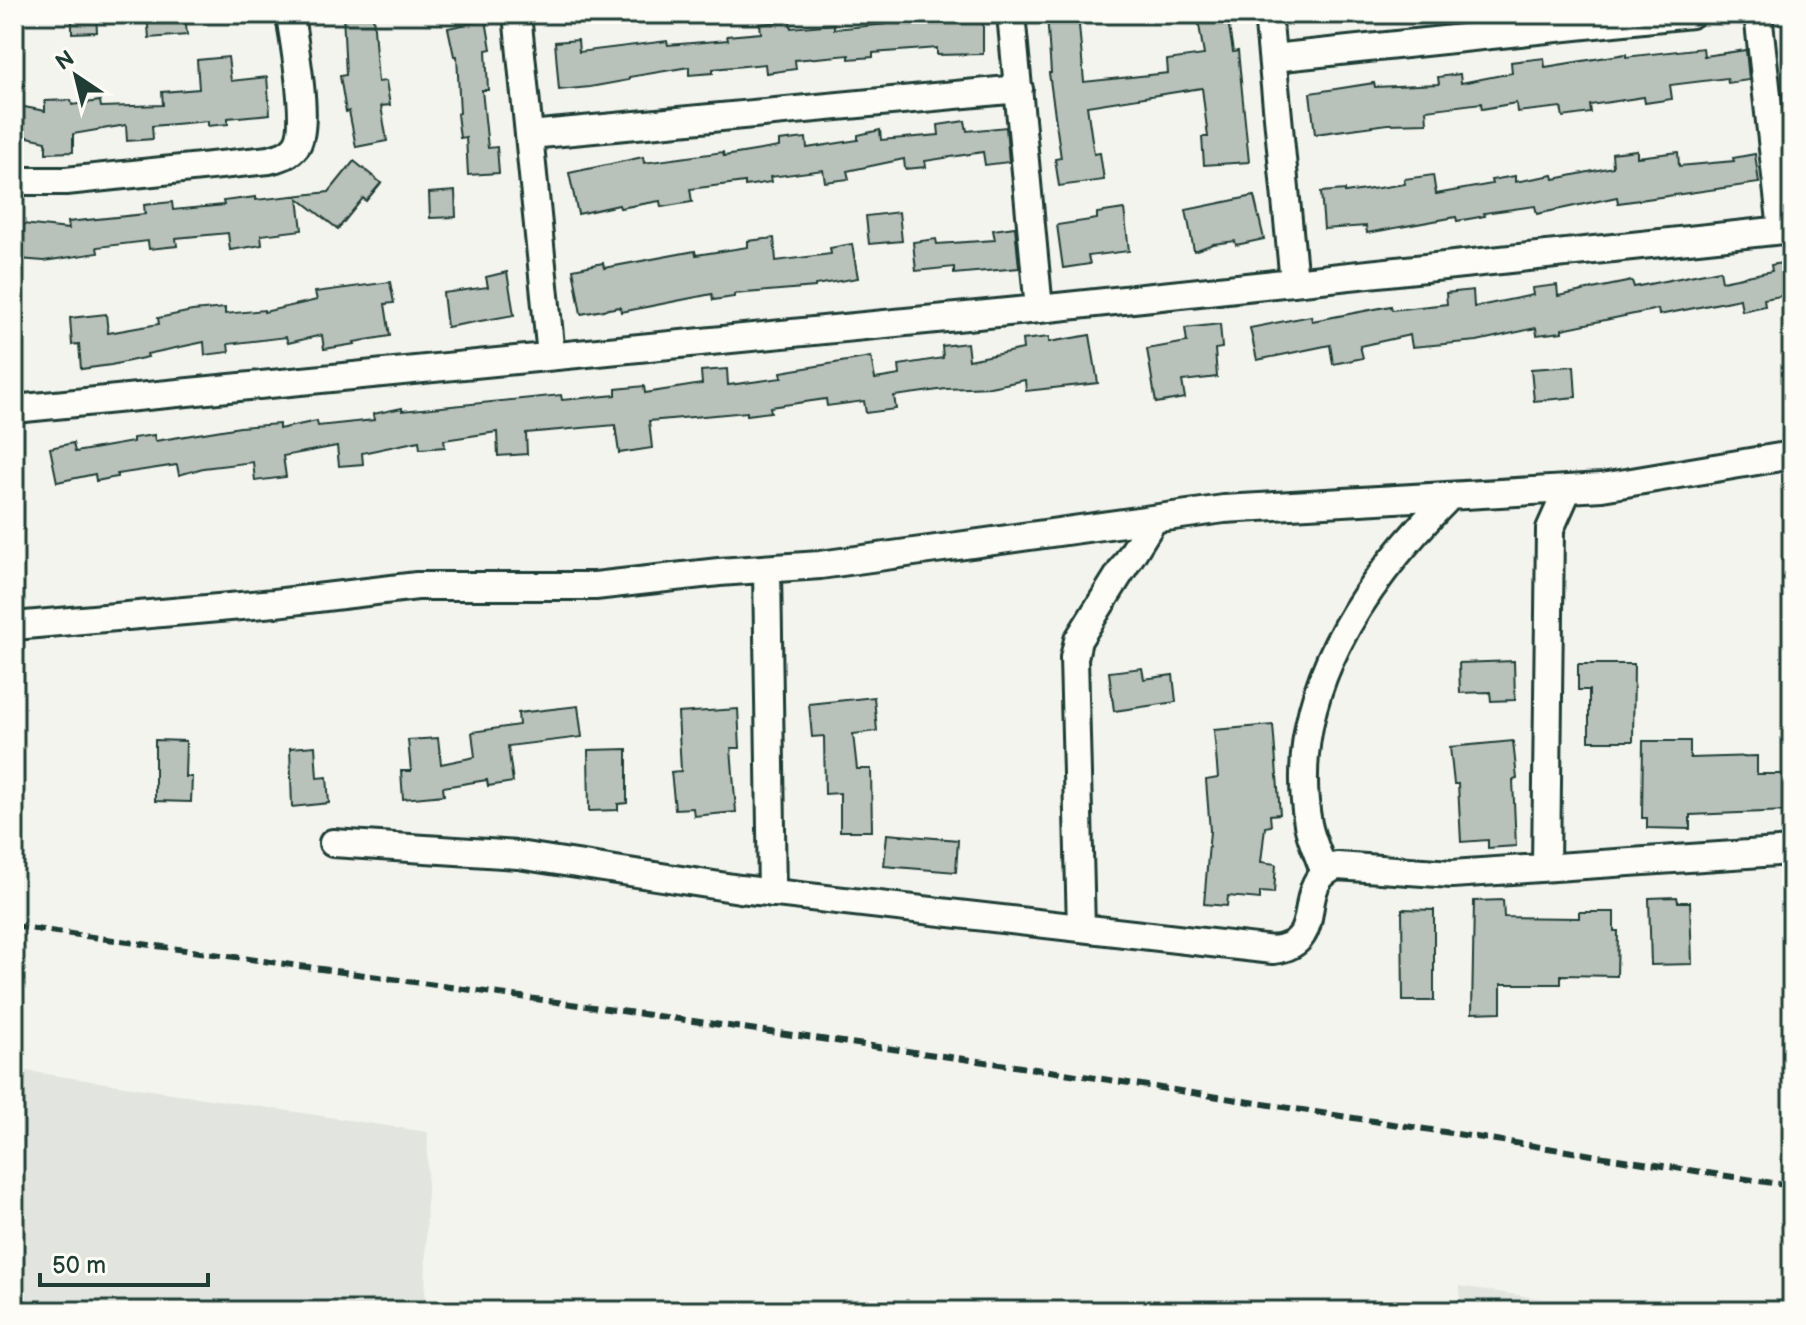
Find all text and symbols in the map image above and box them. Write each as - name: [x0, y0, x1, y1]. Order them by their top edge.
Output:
- north arrow: [36, 36, 116, 116]
- text: N: [51, 45, 80, 77]
- scale bar: [40, 1237, 208, 1287]
- text: 50 m: [52, 1251, 106, 1280]

